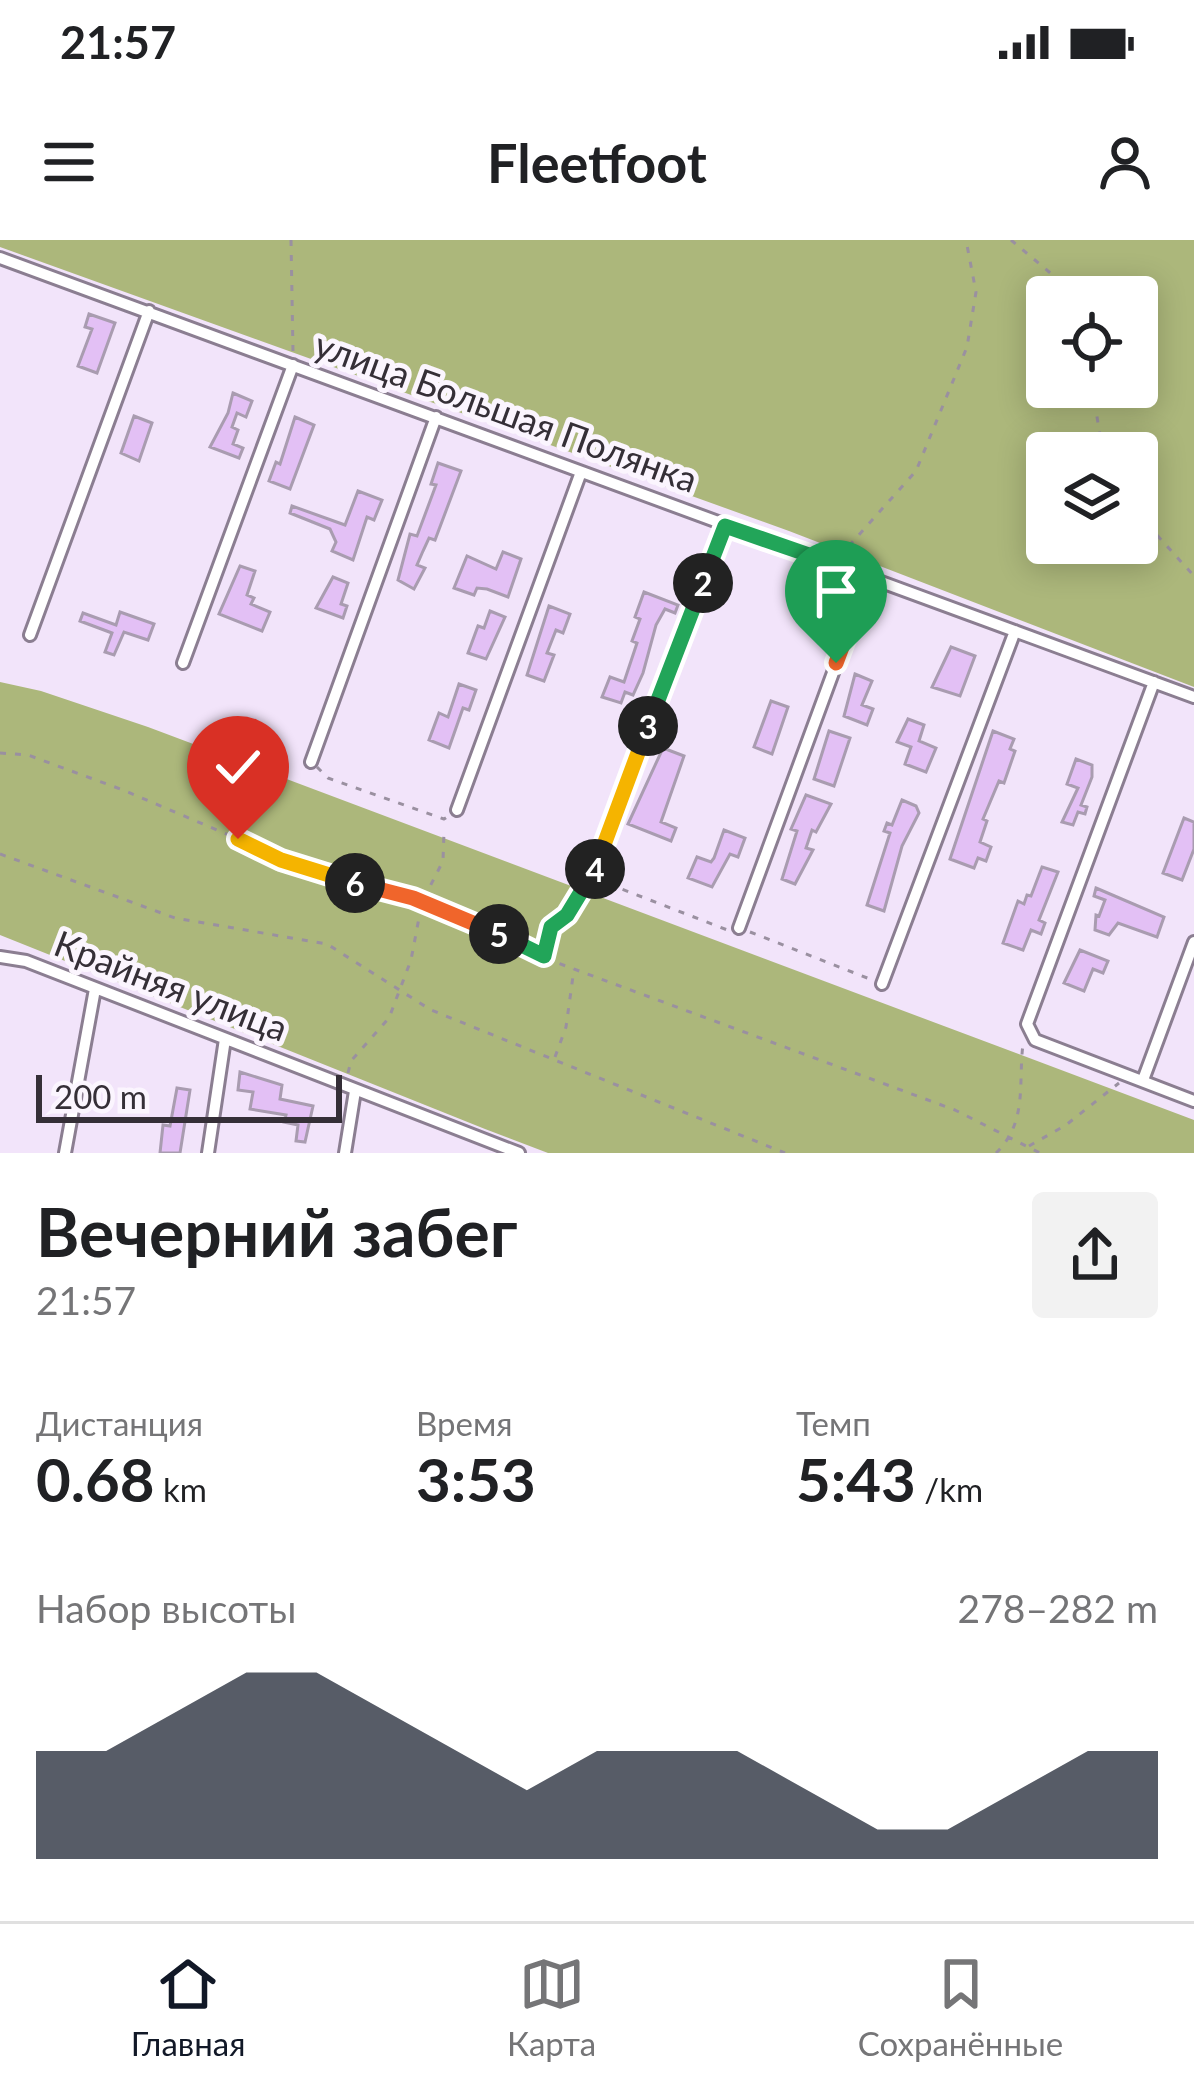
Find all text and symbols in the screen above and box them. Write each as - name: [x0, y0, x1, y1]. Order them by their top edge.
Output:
- text: 21:57: [60, 15, 176, 69]
- icon: menu: [36, 129, 102, 195]
- icon: person: [1092, 129, 1158, 195]
- text: Fleetfoot: [487, 130, 707, 195]
- map controls: [1026, 276, 1158, 564]
- button: locate: [1026, 276, 1158, 408]
- street label: улица Большая Полянка: [309, 321, 704, 501]
- button: layers: [1026, 432, 1158, 564]
- pin: [785, 540, 887, 663]
- pin: 2: [673, 553, 733, 613]
- icon: arrive: [803, 558, 869, 624]
- text: 2: [693, 563, 713, 603]
- pin: 3: [618, 696, 678, 756]
- text: 3: [638, 706, 658, 746]
- pin: [187, 716, 289, 839]
- icon: check: [205, 734, 271, 800]
- pin: 4: [565, 839, 625, 899]
- text: 4: [585, 849, 605, 889]
- pin: 6: [325, 853, 385, 913]
- text: 6: [345, 863, 365, 903]
- pin: 5: [469, 904, 529, 964]
- text: 5: [489, 914, 509, 954]
- street label: Крайняя улица: [49, 920, 294, 1050]
- scale bar: [36, 1069, 342, 1122]
- text: 200 m: [54, 1076, 147, 1116]
- text: Вечерний забег: [36, 1192, 518, 1271]
- button: share: [1032, 1192, 1158, 1318]
- text: 21:57: [36, 1277, 136, 1323]
- text: Дистанция: [36, 1403, 203, 1443]
- text: Время: [416, 1403, 512, 1443]
- text: Темп: [796, 1403, 871, 1443]
- text: 0.68: [36, 1443, 155, 1515]
- text: 3:53: [416, 1443, 536, 1515]
- text: 5:43: [796, 1443, 916, 1515]
- text: km: [155, 1469, 207, 1509]
- text: /km: [916, 1469, 983, 1509]
- text: Набор высоты: [36, 1585, 296, 1631]
- text: 278–282 m: [958, 1585, 1158, 1631]
- tab: Главная: [131, 1951, 245, 2063]
- tab: Карта: [507, 1951, 596, 2063]
- tab: Сохранённые: [858, 1951, 1063, 2063]

